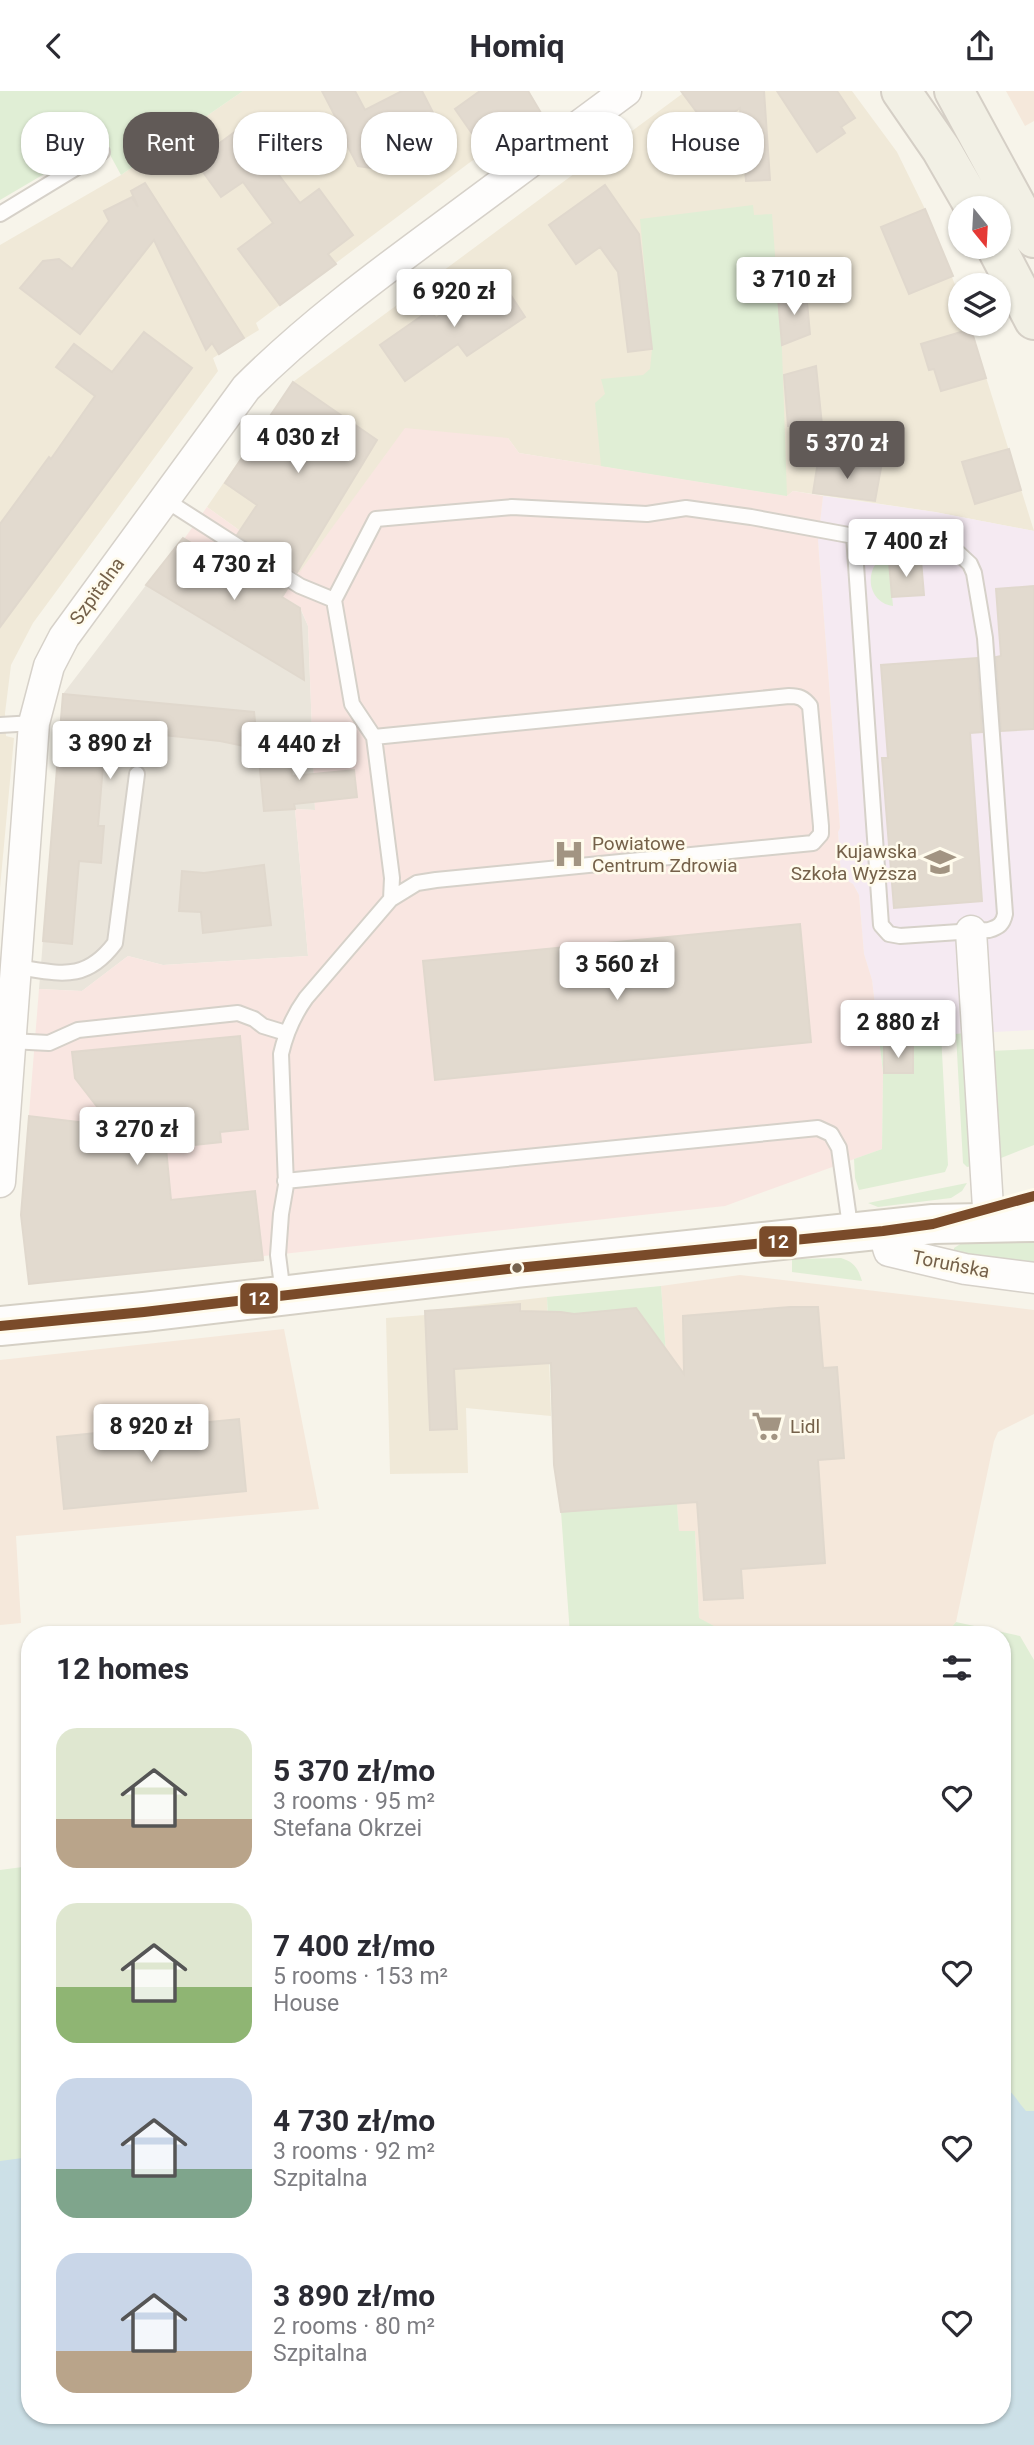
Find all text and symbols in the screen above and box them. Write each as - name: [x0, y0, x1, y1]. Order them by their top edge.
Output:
- icon: back: [35, 27, 73, 65]
- text: Homiq: [470, 27, 564, 65]
- icon: share: [961, 27, 999, 65]
- chip: Buy: [21, 112, 109, 175]
- chip: Rent: [123, 112, 219, 175]
- chip: Filters: [233, 112, 347, 175]
- chip: New: [361, 112, 457, 175]
- chip: Apartment: [471, 112, 633, 175]
- chip: House: [647, 112, 764, 175]
- north arrow: [948, 196, 1012, 259]
- map controls: [948, 196, 1011, 336]
- pin: 3 710 zł: [722, 257, 866, 317]
- text: 3 710 zł: [753, 266, 835, 293]
- pin: 6 920 zł: [382, 269, 526, 329]
- button: layers: [948, 273, 1011, 336]
- text: 6 920 zł: [413, 278, 495, 305]
- pin: 4 030 zł: [226, 415, 370, 475]
- pin: 5 370 zł: [775, 421, 919, 481]
- text: 4 030 zł: [257, 424, 339, 451]
- text: 5 370 zł: [806, 430, 888, 457]
- pin: 7 400 zł: [834, 519, 978, 579]
- text: 7 400 zł: [865, 528, 947, 555]
- pin: 4 730 zł: [162, 543, 306, 602]
- text: 4 730 zł: [193, 551, 275, 578]
- street label: Szpitalna: [65, 553, 129, 629]
- pin: 3 890 zł: [38, 721, 182, 781]
- pin: 4 440 zł: [227, 723, 371, 782]
- text: 3 890 zł: [69, 730, 151, 757]
- text: 4 440 zł: [258, 731, 340, 758]
- place label: Powiatowe Centrum Zdrowia: [592, 832, 738, 877]
- hospital icon: Powiatowe Centrum Zdrowia: [552, 837, 586, 871]
- place label: Kujawska Szkoła Wyższa: [791, 840, 917, 885]
- school or university icon: Kujawska Szkoła Wyższa: [923, 845, 957, 879]
- pin: 3 560 zł: [545, 943, 689, 1002]
- text: 3 560 zł: [576, 951, 658, 978]
- pin: 2 880 zł: [826, 1000, 970, 1060]
- text: 2 880 zł: [857, 1009, 939, 1036]
- pin: 3 270 zł: [65, 1107, 209, 1167]
- text: 3 270 zł: [96, 1116, 178, 1143]
- line badge: 12: [758, 1225, 798, 1258]
- text: 12: [767, 1230, 789, 1253]
- street label: Toruńska: [910, 1245, 992, 1283]
- unlabelled marker: [510, 1261, 524, 1275]
- line badge: 12: [239, 1282, 279, 1315]
- text: 12: [248, 1287, 270, 1310]
- pin: 8 920 zł: [79, 1405, 223, 1464]
- supermarket icon: Lidl: [750, 1409, 784, 1443]
- text: 8 920 zł: [110, 1413, 192, 1440]
- place label: Lidl: [790, 1415, 820, 1438]
- icon: filters: [938, 1649, 976, 1687]
- text: 12 homes: [56, 1651, 189, 1686]
- text: 5 370 zł/mo: [273, 1753, 435, 1788]
- icon: home: [112, 1756, 196, 1840]
- icon: heart: [938, 1779, 976, 1817]
- text: 3 rooms · 95 m²: [273, 1788, 435, 1815]
- text: Stefana Okrzei: [273, 1815, 422, 1842]
- text: 7 400 zł/mo: [273, 1928, 435, 1963]
- icon: home: [112, 1931, 196, 2015]
- icon: heart: [938, 1954, 976, 1992]
- text: 5 rooms · 153 m²: [273, 1963, 448, 1990]
- text: House: [273, 1990, 339, 2017]
- text: 4 730 zł/mo: [273, 2103, 435, 2138]
- icon: home: [112, 2106, 196, 2190]
- icon: heart: [938, 2129, 976, 2167]
- text: 3 rooms · 92 m²: [273, 2138, 435, 2165]
- text: Szpitalna: [273, 2165, 367, 2192]
- text: 3 890 zł/mo: [273, 2278, 435, 2313]
- icon: home: [112, 2281, 196, 2365]
- icon: heart: [938, 2304, 976, 2342]
- text: 2 rooms · 80 m²: [273, 2313, 435, 2340]
- text: Szpitalna: [273, 2340, 367, 2367]

